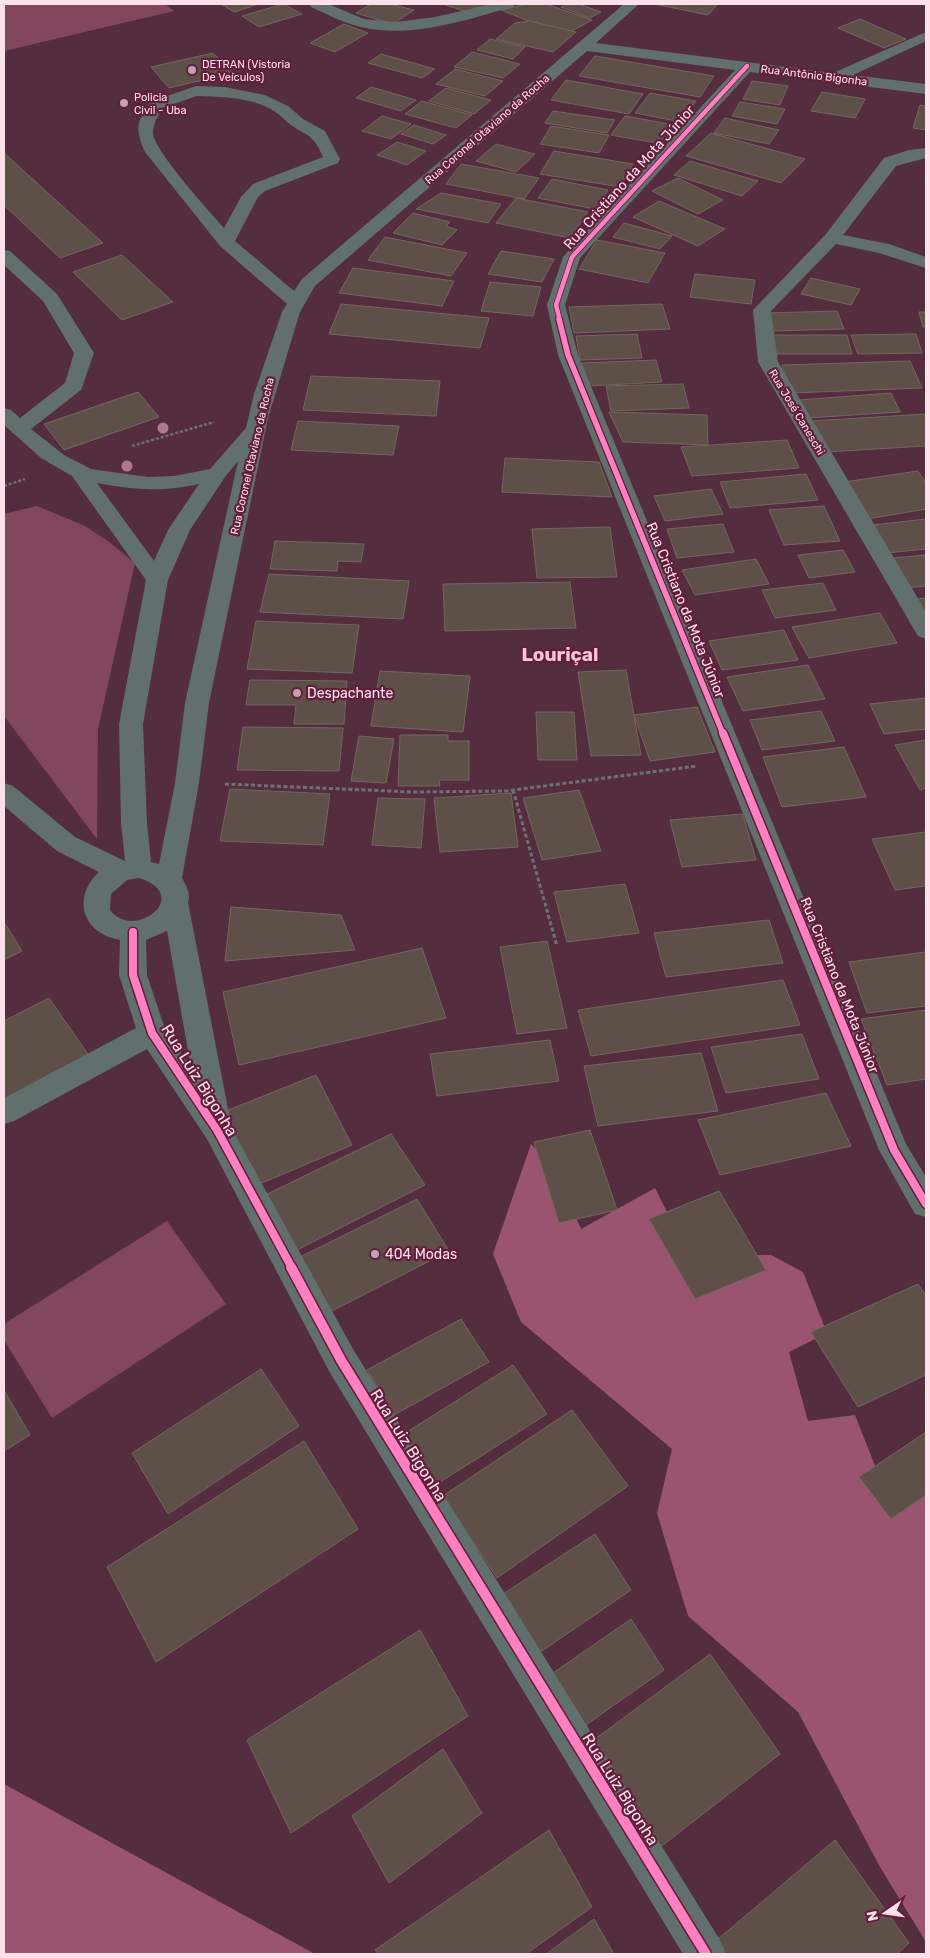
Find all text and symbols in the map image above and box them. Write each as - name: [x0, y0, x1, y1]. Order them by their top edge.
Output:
- place label: DETRAN (Vistoria De Veículos): [202, 58, 290, 84]
- street label: Rua Antônio Bigonha: [760, 62, 868, 89]
- marker: DETRAN (Vistoria De Veículos): [186, 64, 198, 76]
- street label: Rua Coronel Otaviano da Rocha: [422, 72, 552, 187]
- place label: Policia Civil - Uba: [134, 91, 186, 117]
- marker: Policia Civil - Uba: [118, 97, 130, 109]
- street label: Rua Cristiano da Mota Júnior: [560, 101, 699, 253]
- street label: Rua José Caneschi: [766, 367, 827, 457]
- street label: Rua Coronel Otaviano da Rocha: [228, 376, 277, 536]
- street label: Rua Cristiano da Mota Júnior: [642, 520, 729, 701]
- district label: Louriçal: [522, 643, 598, 666]
- place label: Despachante: [307, 685, 394, 702]
- marker: Despachante: [291, 687, 303, 699]
- street label: Rua Cristiano da Mota Júnior: [796, 895, 883, 1076]
- street label: Rua Luiz Bigonha: [157, 1021, 242, 1140]
- place label: 404 Modas: [385, 1246, 457, 1263]
- marker: 404 Modas: [369, 1248, 381, 1260]
- street label: Rua Luiz Bigonha: [366, 1386, 451, 1505]
- street label: Rua Luiz Bigonha: [578, 1730, 663, 1849]
- north arrow: [860, 1888, 910, 1938]
- text: N: [863, 1909, 882, 1923]

